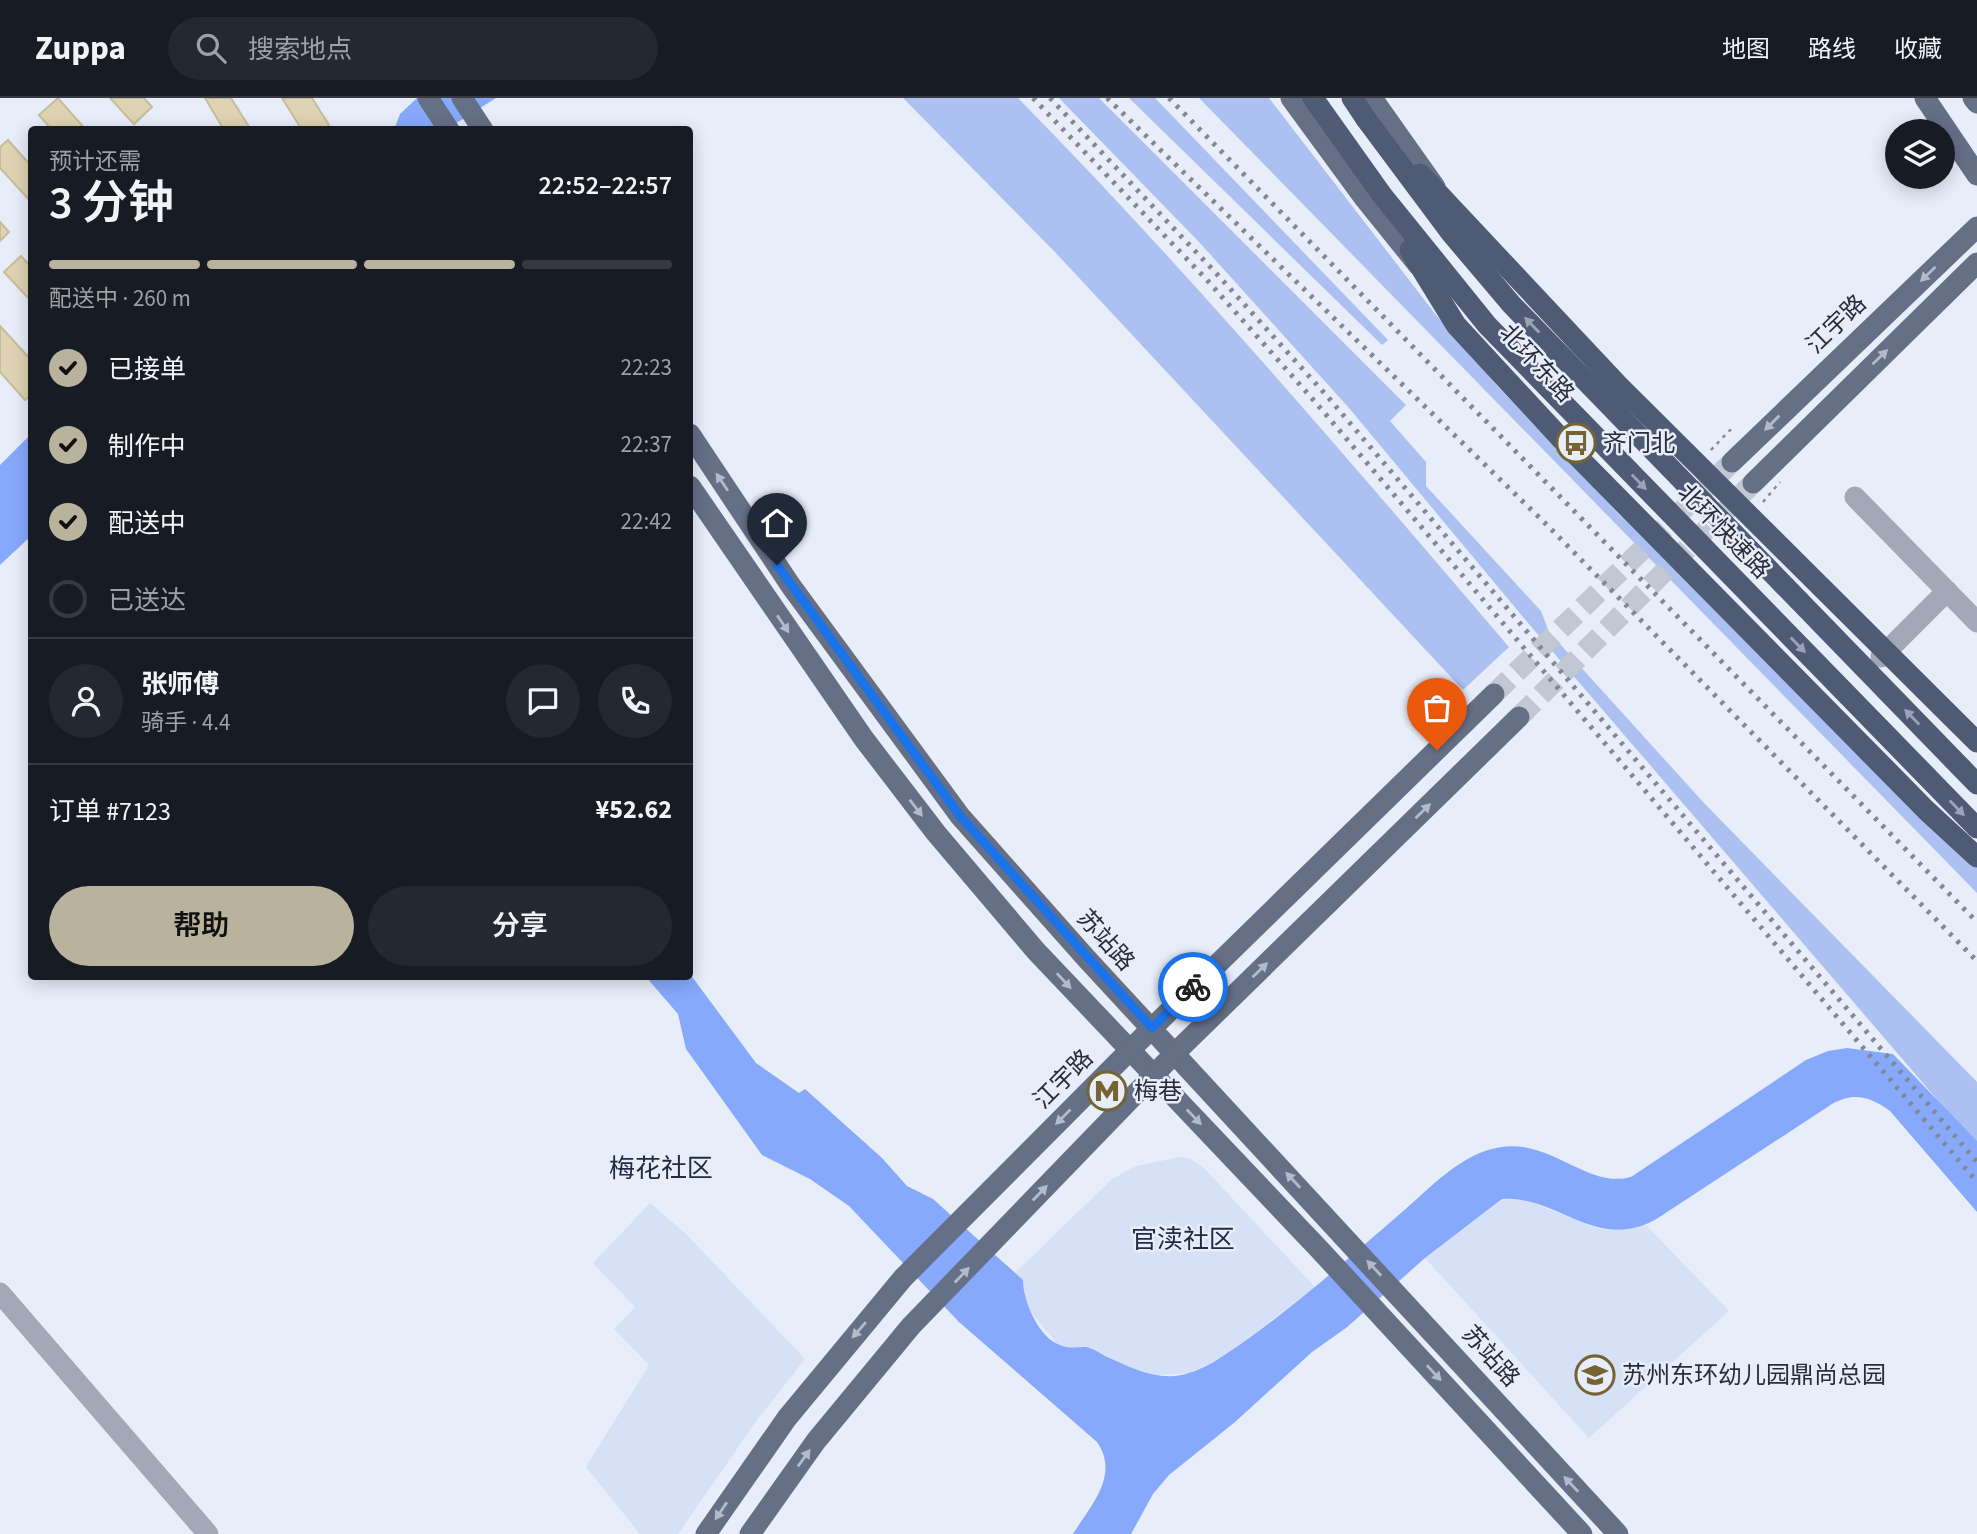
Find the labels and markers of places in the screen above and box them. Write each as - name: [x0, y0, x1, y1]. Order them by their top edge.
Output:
- bus stop icon: 齐门北: [1555, 422, 1597, 464]
- place label: 齐门北: [1603, 426, 1675, 461]
- pin: [747, 493, 807, 565]
- pin: [1407, 678, 1467, 750]
- metro station icon: 梅巷: [1086, 1070, 1128, 1112]
- place label: 梅巷: [1134, 1074, 1182, 1109]
- school or university icon: 苏州东环幼儿园鼎尚总园: [1574, 1354, 1616, 1396]
- place label: 苏州东环幼儿园鼎尚总园: [1622, 1358, 1886, 1393]

